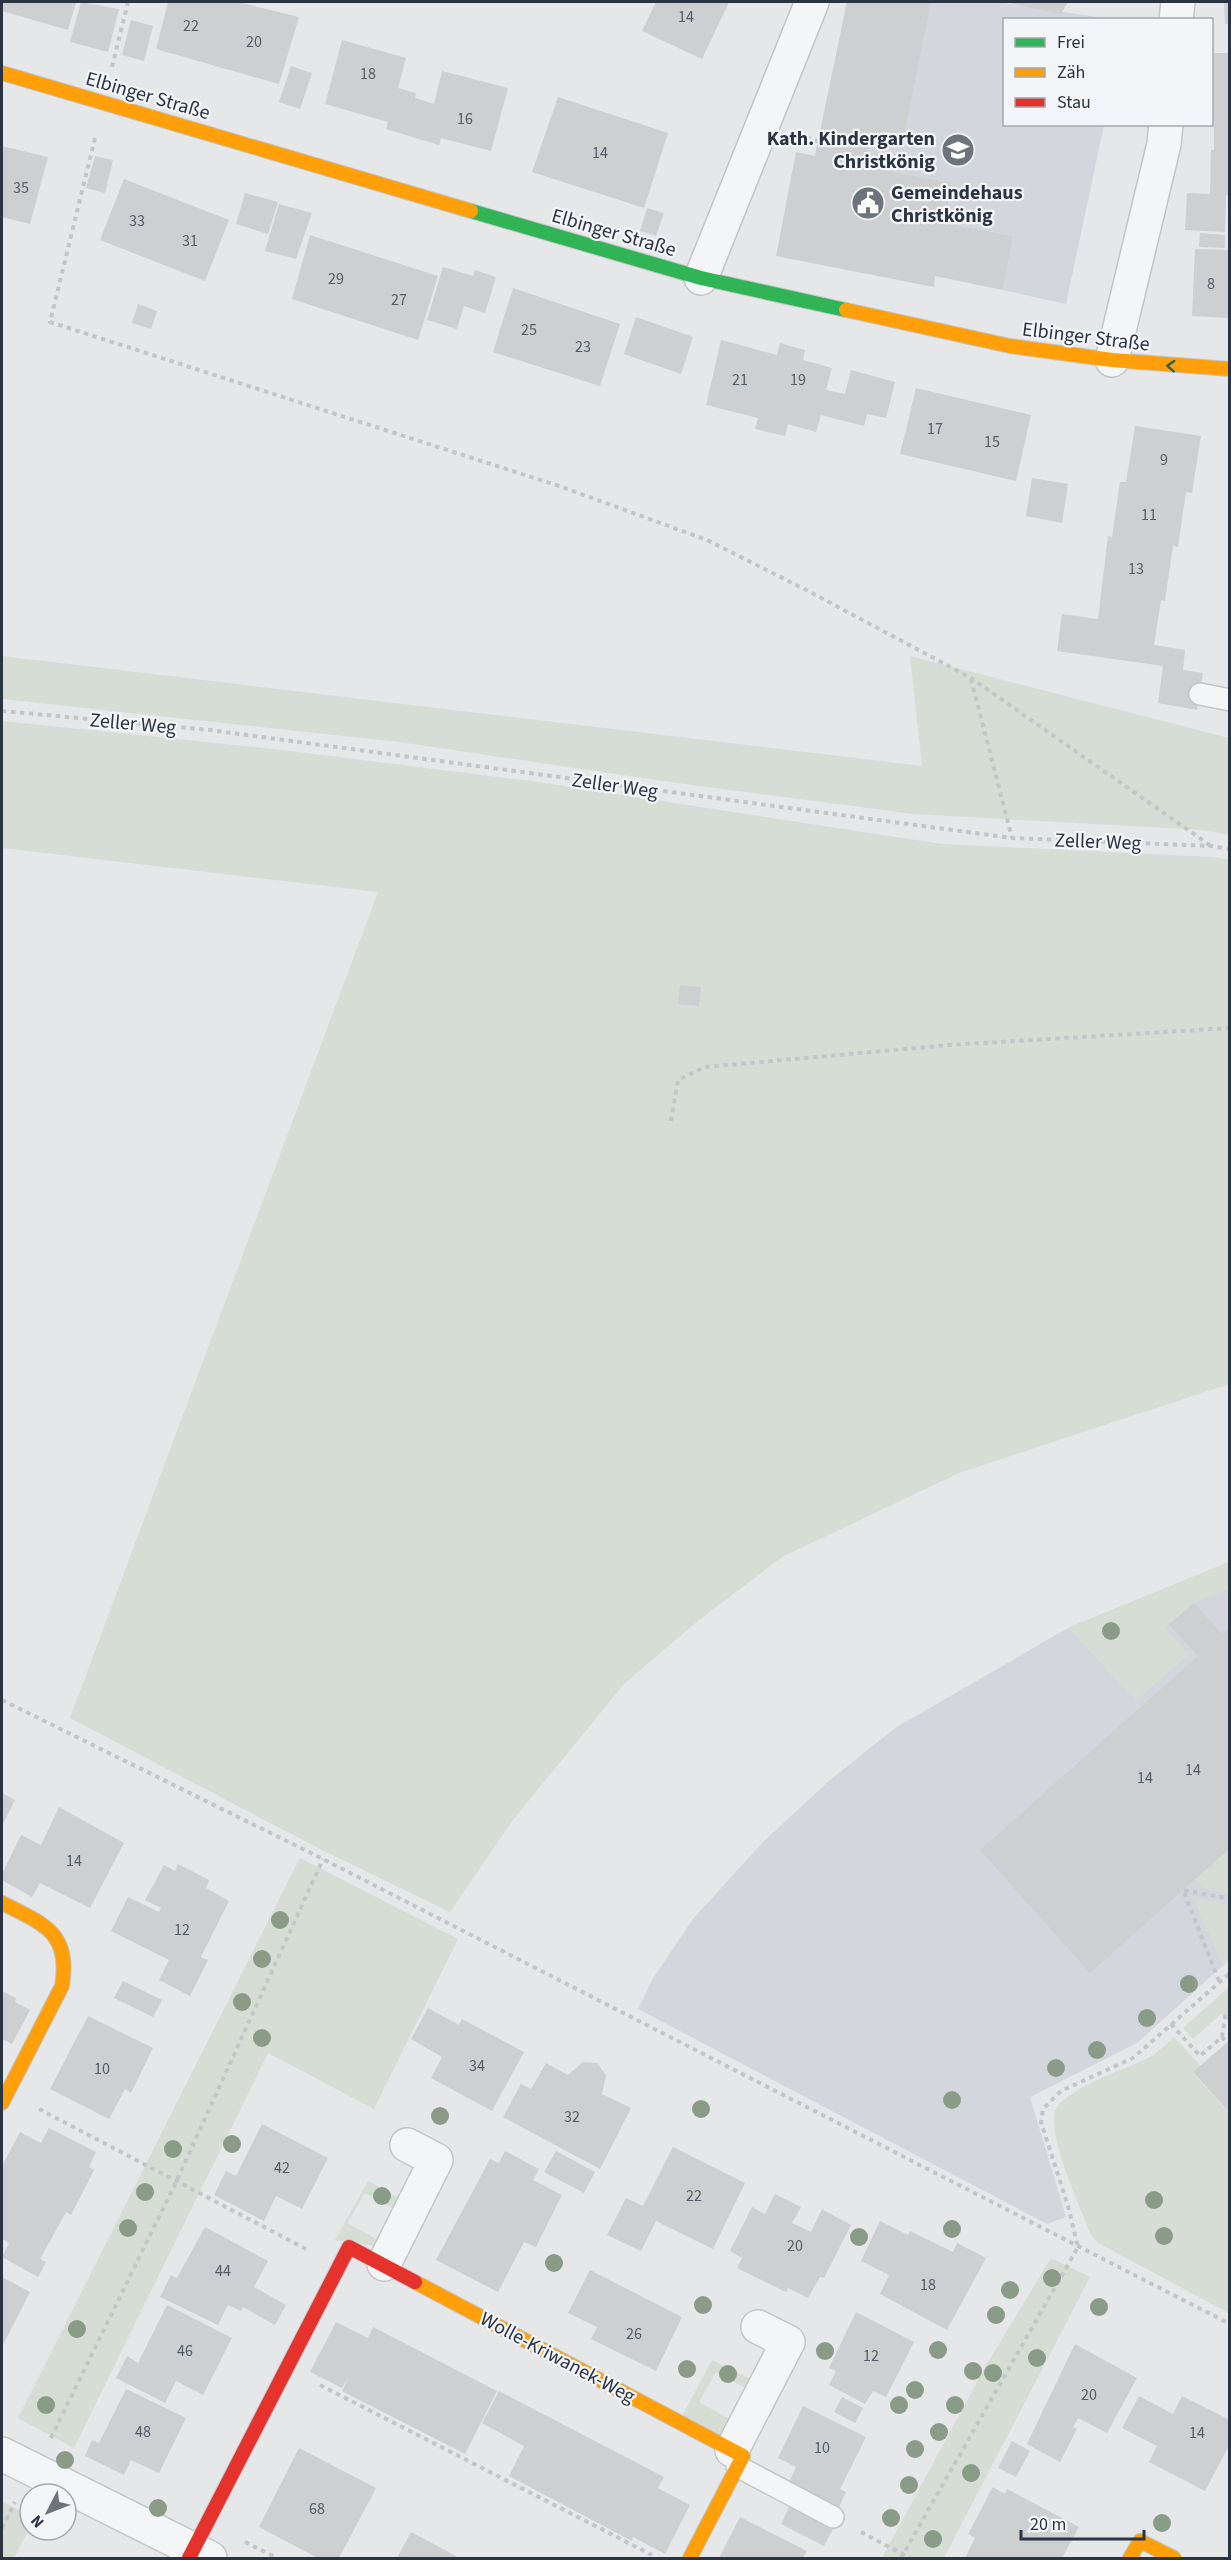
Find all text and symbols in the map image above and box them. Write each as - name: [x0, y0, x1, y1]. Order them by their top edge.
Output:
- house number: 14: [678, 6, 694, 28]
- house number: 22: [183, 15, 199, 37]
- legend: [1003, 18, 1213, 126]
- text: Frei: [1057, 30, 1085, 55]
- house number: 20: [246, 31, 262, 53]
- text: Zäh: [1057, 60, 1085, 85]
- house number: 18: [360, 63, 376, 85]
- street label: Elbinger Straße: [82, 65, 213, 127]
- text: Stau: [1057, 90, 1091, 115]
- house number: 16: [457, 108, 473, 130]
- place label: Kath. Kindergarten Christkönig: [767, 125, 935, 176]
- school or university icon: Kath. Kindergarten Christkönig: [940, 132, 976, 168]
- house number: 14: [592, 142, 608, 164]
- house number: 35: [13, 177, 29, 199]
- place label: Gemeindehaus Christkönig: [891, 179, 1023, 230]
- public building icon: Gemeindehaus Christkönig: [850, 185, 886, 221]
- street label: Elbinger Straße: [548, 202, 679, 264]
- house number: 33: [129, 210, 145, 232]
- house number: 31: [182, 230, 198, 252]
- house number: 29: [328, 268, 344, 290]
- house number: 8: [1207, 273, 1215, 295]
- house number: 27: [391, 289, 407, 311]
- street label: Elbinger Straße: [1021, 315, 1151, 359]
- house number: 25: [521, 319, 537, 341]
- house number: 23: [575, 336, 591, 358]
- one-way arrow: [1167, 360, 1176, 373]
- house number: 21: [732, 369, 748, 391]
- house number: 19: [790, 369, 806, 391]
- house number: 17: [927, 418, 943, 440]
- house number: 15: [984, 431, 1000, 453]
- house number: 9: [1160, 449, 1168, 471]
- house number: 11: [1141, 504, 1157, 526]
- house number: 13: [1128, 558, 1144, 580]
- street label: Zeller Weg: [88, 706, 177, 742]
- street label: Zeller Weg: [570, 766, 660, 806]
- street label: Zeller Weg: [1054, 826, 1142, 858]
- house number: 14: [1185, 1759, 1201, 1781]
- house number: 14: [1137, 1767, 1153, 1789]
- house number: 14: [66, 1850, 82, 1872]
- house number: 12: [174, 1919, 190, 1941]
- house number: 34: [469, 2055, 485, 2077]
- house number: 10: [94, 2058, 110, 2080]
- house number: 32: [564, 2106, 580, 2128]
- house number: 42: [274, 2157, 290, 2179]
- house number: 22: [686, 2185, 702, 2207]
- house number: 20: [787, 2235, 803, 2257]
- house number: 44: [215, 2260, 231, 2282]
- house number: 18: [920, 2274, 936, 2296]
- street label: Wolle-Kriwanek-Weg: [475, 2305, 640, 2411]
- house number: 26: [626, 2323, 642, 2345]
- house number: 46: [177, 2340, 193, 2362]
- house number: 12: [863, 2345, 879, 2367]
- house number: 20: [1081, 2384, 1097, 2406]
- house number: 48: [135, 2421, 151, 2443]
- house number: 14: [1189, 2422, 1205, 2444]
- house number: 10: [814, 2437, 830, 2459]
- north arrow: [18, 2482, 78, 2542]
- house number: 68: [309, 2498, 325, 2520]
- scale bar: [1021, 2503, 1144, 2541]
- text: N: [26, 2510, 49, 2533]
- text: 20 m: [1030, 2512, 1066, 2537]

